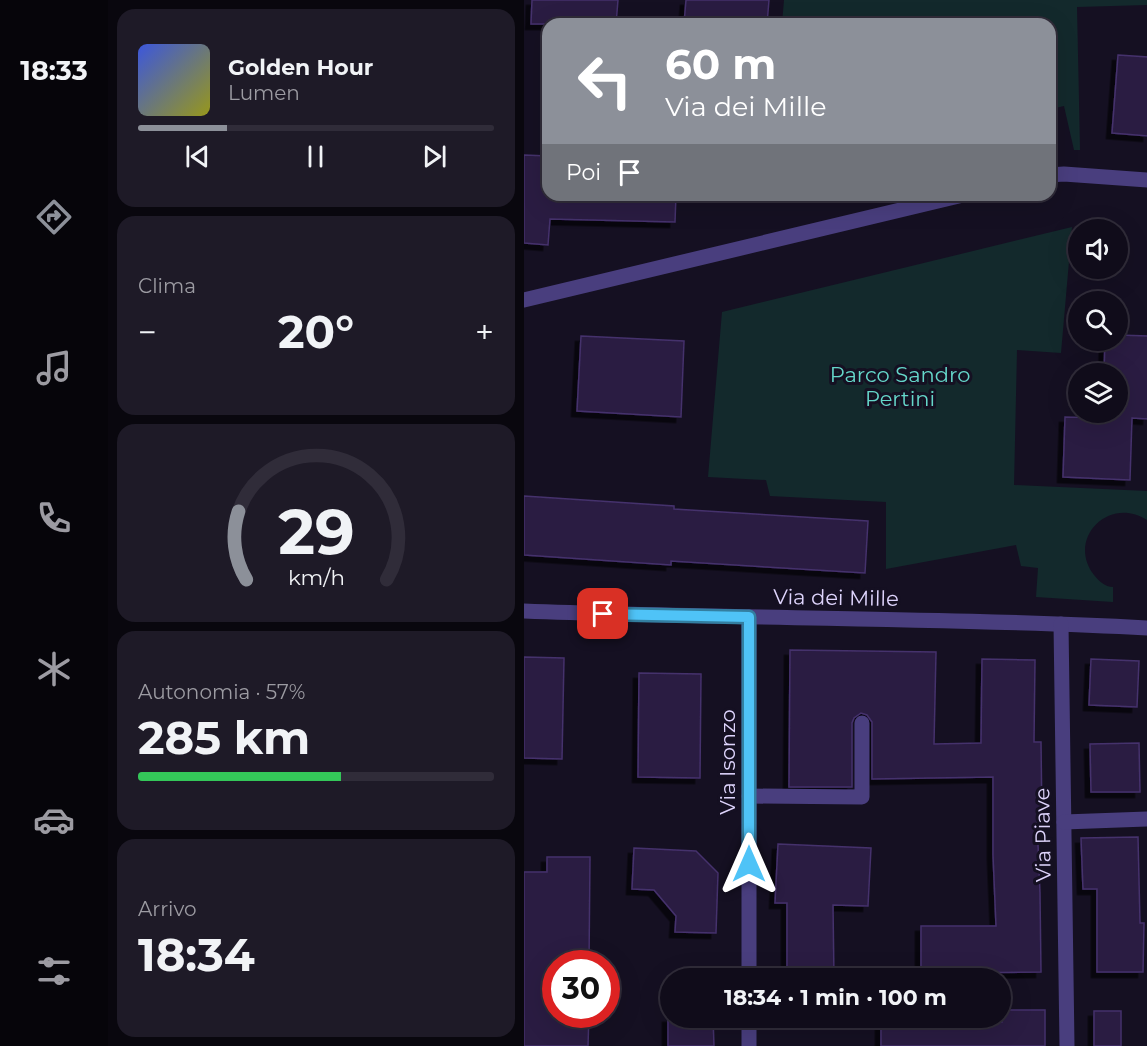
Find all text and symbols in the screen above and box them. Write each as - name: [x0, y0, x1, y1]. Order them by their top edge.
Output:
- text: 60 m: [665, 38, 776, 90]
- icon: left: [566, 42, 644, 120]
- text: 18:33: [20, 54, 88, 87]
- text: Golden Hour: [228, 54, 373, 81]
- text: Lumen: [228, 81, 300, 105]
- text: Via dei Mille: [665, 90, 826, 123]
- icon: previous: [181, 140, 214, 173]
- icon: pause: [299, 140, 332, 173]
- icon: next: [418, 140, 451, 173]
- icon: arrive: [613, 156, 646, 189]
- text: Poi: [566, 159, 601, 186]
- icon: directions: [33, 196, 75, 238]
- map controls: [1068, 219, 1128, 423]
- button: sound: [1068, 219, 1128, 279]
- text: Clima: [138, 274, 196, 298]
- button: search: [1068, 291, 1128, 351]
- text: 20°: [278, 304, 354, 359]
- text: −: [138, 312, 157, 352]
- text: +: [475, 312, 494, 352]
- icon: music: [33, 347, 75, 389]
- park label: Parco Sandro Pertini: [830, 362, 970, 411]
- button: layers: [1068, 363, 1128, 423]
- text: 29: [278, 494, 354, 570]
- icon: phone: [33, 497, 75, 539]
- text: km/h: [287, 564, 345, 590]
- street label: Via dei Mille: [773, 584, 899, 611]
- pin: [577, 588, 628, 639]
- icon: arrive: [586, 597, 619, 630]
- icon: climate: [33, 648, 75, 690]
- text: Autonomia · 57%: [138, 680, 305, 704]
- street label: Via Isonzo: [715, 709, 740, 815]
- text: 285 km: [138, 710, 310, 765]
- street label: Via Piave: [1029, 788, 1056, 882]
- icon: car: [33, 799, 75, 841]
- position arrow: [717, 832, 781, 896]
- text: Arrivo: [138, 897, 197, 921]
- text: 18:34: [138, 927, 255, 982]
- icon: filters: [33, 950, 75, 992]
- speed limit sign: 30: [542, 950, 620, 1028]
- text: 18:34 · 1 min · 100 m: [724, 984, 947, 1011]

